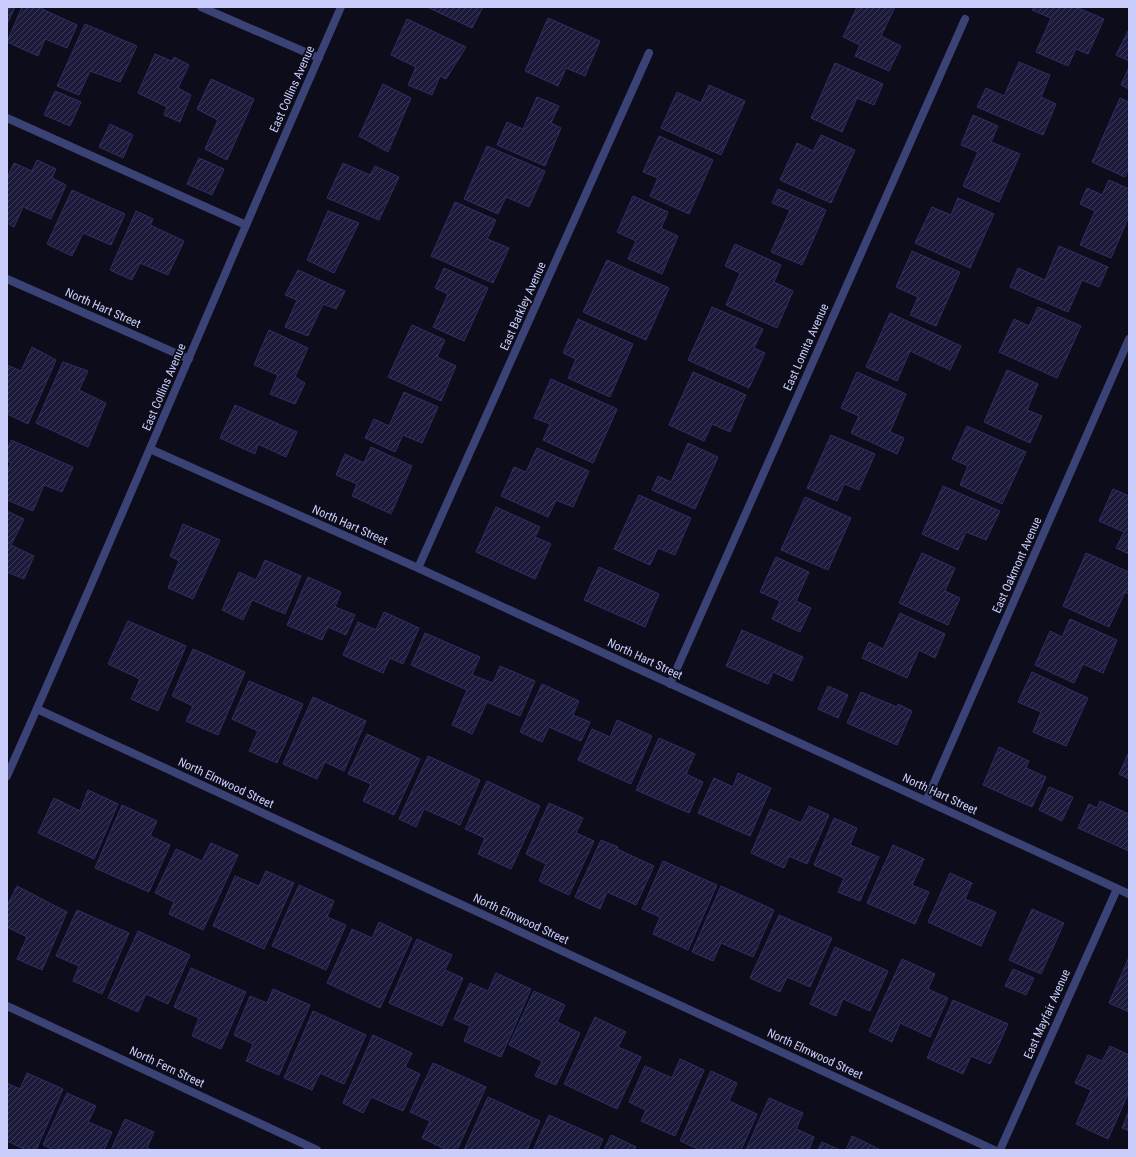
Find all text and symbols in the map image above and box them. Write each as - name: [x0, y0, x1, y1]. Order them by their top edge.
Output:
- street label: East Collins Avenue: [267, 43, 317, 134]
- street label: East Barkley Avenue: [497, 259, 549, 352]
- street label: North Hart Street: [63, 285, 143, 331]
- street label: East Lomita Avenue: [781, 301, 832, 393]
- street label: East Collins Avenue: [139, 341, 189, 433]
- street label: North Hart Street: [310, 502, 390, 548]
- street label: East Oakmont Avenue: [990, 515, 1045, 615]
- street label: North Hart Street: [605, 636, 685, 683]
- street label: North Elmwood Street: [176, 755, 276, 811]
- street label: North Hart Street: [900, 771, 980, 818]
- street label: North Elmwood Street: [471, 891, 571, 947]
- street label: East Mayfair Avenue: [1021, 967, 1073, 1061]
- street label: North Elmwood Street: [765, 1026, 865, 1082]
- street label: North Fern Street: [127, 1044, 207, 1091]

